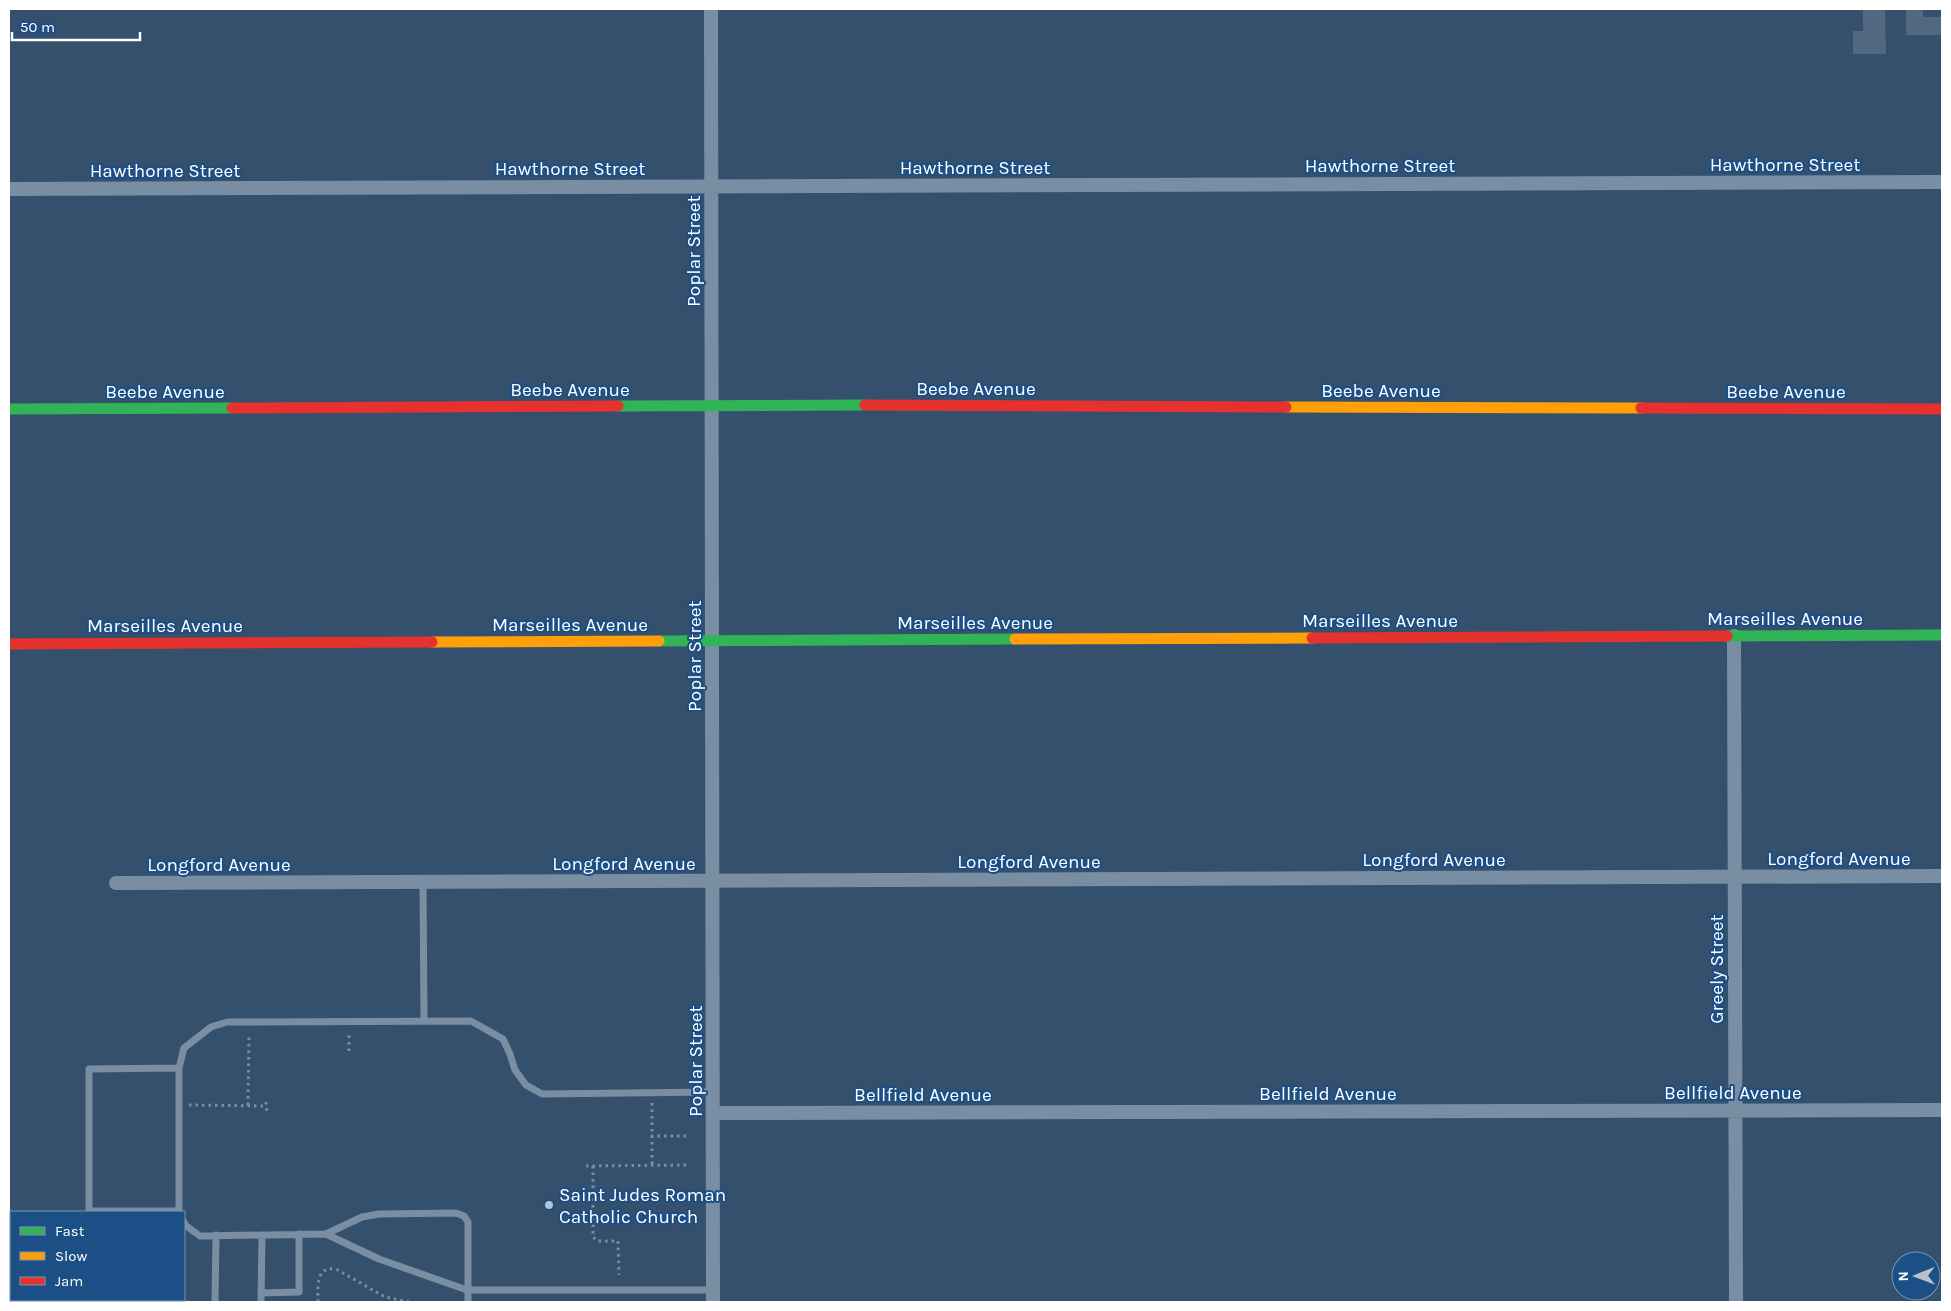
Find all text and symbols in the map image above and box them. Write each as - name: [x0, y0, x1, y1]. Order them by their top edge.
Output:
- scale bar: [12, 10, 140, 42]
- text: 50 m: [20, 18, 55, 36]
- street label: Hawthorne Street: [1710, 154, 1860, 176]
- street label: Hawthorne Street: [1305, 155, 1455, 177]
- street label: Hawthorne Street: [900, 157, 1050, 179]
- street label: Hawthorne Street: [495, 158, 645, 180]
- street label: Hawthorne Street: [90, 160, 240, 182]
- street label: Poplar Street: [683, 195, 705, 307]
- street label: Beebe Avenue: [916, 378, 1036, 400]
- street label: Beebe Avenue: [510, 379, 630, 401]
- street label: Beebe Avenue: [1321, 380, 1441, 402]
- street label: Beebe Avenue: [105, 381, 225, 403]
- street label: Beebe Avenue: [1726, 381, 1846, 403]
- street label: Poplar Street: [684, 600, 706, 712]
- street label: Marseilles Avenue: [1707, 608, 1863, 630]
- street label: Marseilles Avenue: [1302, 610, 1458, 632]
- street label: Marseilles Avenue: [897, 612, 1053, 634]
- street label: Marseilles Avenue: [492, 614, 648, 636]
- street label: Marseilles Avenue: [87, 615, 243, 637]
- street label: Longford Avenue: [1767, 848, 1911, 870]
- street label: Longford Avenue: [1362, 849, 1506, 871]
- street label: Longford Avenue: [957, 851, 1101, 873]
- street label: Longford Avenue: [552, 853, 696, 875]
- street label: Longford Avenue: [147, 854, 291, 876]
- street label: Greely Street: [1706, 914, 1728, 1024]
- street label: Poplar Street: [685, 1005, 707, 1117]
- street label: Bellfield Avenue: [1664, 1082, 1802, 1104]
- street label: Bellfield Avenue: [1259, 1083, 1397, 1105]
- street label: Bellfield Avenue: [854, 1084, 992, 1106]
- place label: Saint Judes Roman Catholic Church: [559, 1184, 726, 1228]
- marker: Saint Judes Roman Catholic Church: [543, 1199, 555, 1211]
- legend: [10, 1211, 185, 1301]
- text: Fast: [55, 1222, 85, 1240]
- text: Slow: [55, 1247, 87, 1265]
- north arrow: [1891, 1251, 1941, 1301]
- text: N: [1895, 1271, 1912, 1281]
- text: Jam: [55, 1272, 83, 1290]

